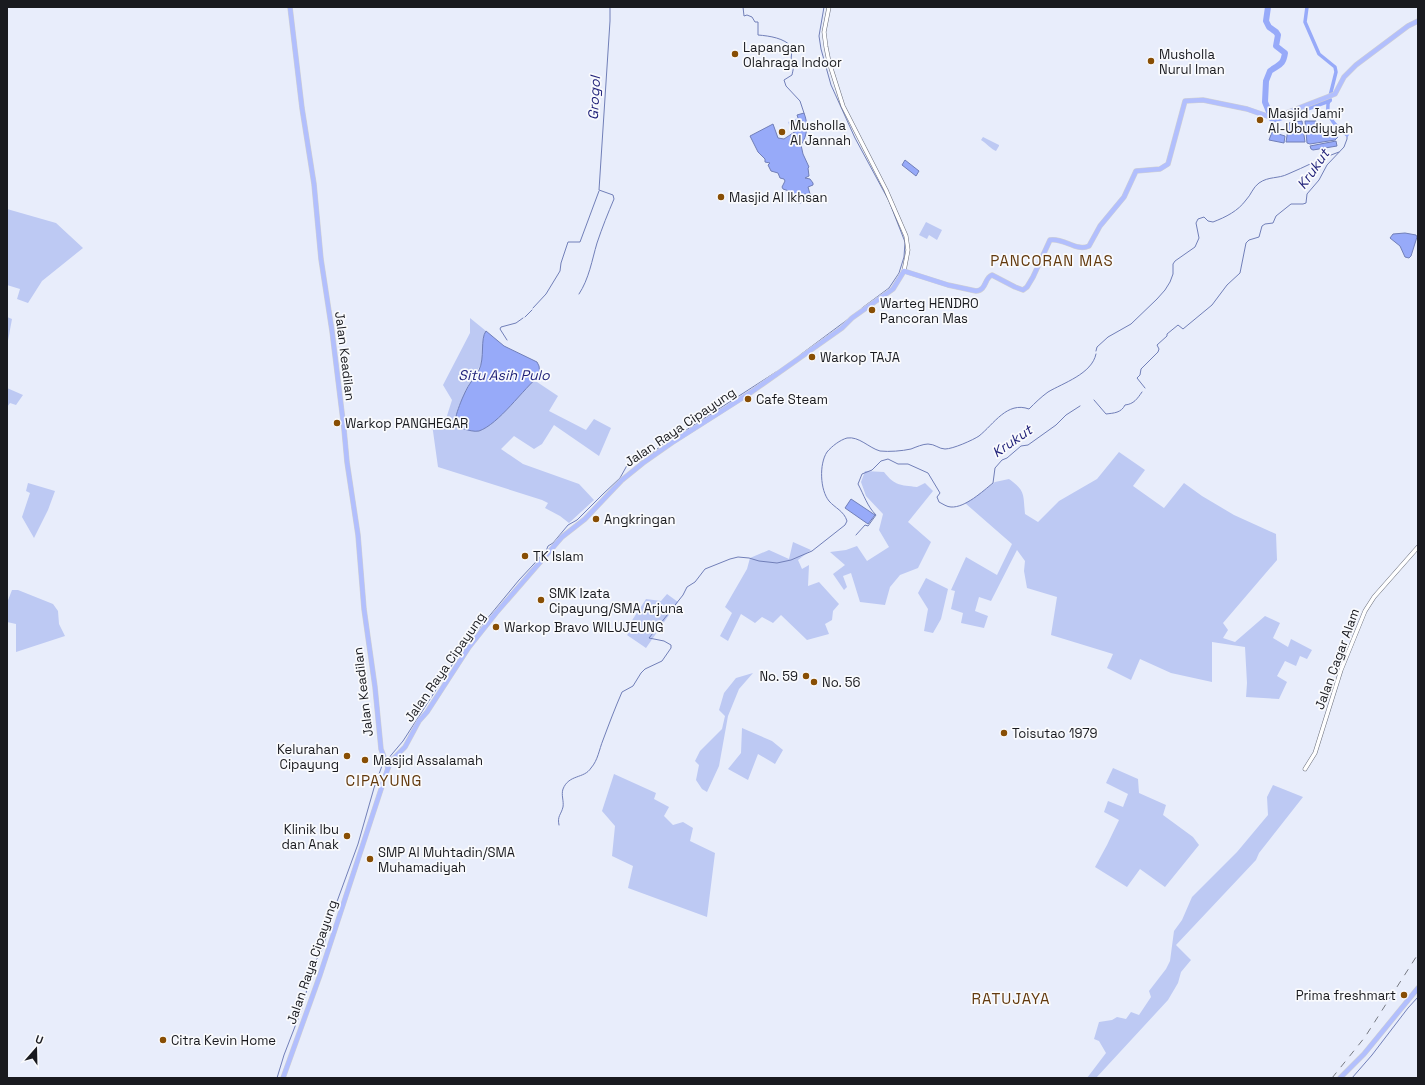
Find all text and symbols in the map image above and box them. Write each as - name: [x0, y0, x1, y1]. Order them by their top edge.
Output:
- place label: Lapangan Olahraga Indoor: [743, 39, 842, 71]
- place label: Musholla Nurul Iman: [1159, 46, 1225, 78]
- marker: Lapangan Olahraga Indoor: [730, 49, 740, 59]
- marker: Musholla Nurul Iman: [1146, 56, 1156, 66]
- water label: Grogol: [584, 74, 604, 120]
- place label: Masjid Jami' Al-Ubudiyyah: [1268, 105, 1353, 137]
- marker: Masjid Jami' Al-Ubudiyyah: [1255, 115, 1265, 125]
- place label: Musholla Al Jannah: [790, 117, 851, 149]
- marker: Musholla Al Jannah: [777, 127, 787, 137]
- water label: Krukut: [1293, 144, 1334, 193]
- place label: Masjid Al Ikhsan: [729, 189, 828, 206]
- marker: Masjid Al Ikhsan: [716, 192, 726, 202]
- district label: PANCORAN MAS: [990, 251, 1114, 270]
- place label: Warteg HENDRO Pancoran Mas: [880, 295, 979, 327]
- marker: Warteg HENDRO Pancoran Mas: [867, 305, 877, 315]
- street label: Jalan Keadilan: [331, 310, 359, 402]
- place label: Warkop TAJA: [820, 349, 900, 366]
- marker: Warkop TAJA: [807, 352, 817, 362]
- water label: Situ Asih Pulo: [458, 366, 550, 384]
- street label: Jalan Raya Cipayung: [621, 383, 739, 471]
- place label: Cafe Steam: [756, 391, 828, 408]
- marker: Cafe Steam: [743, 394, 753, 404]
- place label: Warkop PANGHEGAR: [345, 415, 468, 432]
- marker: Warkop PANGHEGAR: [332, 418, 342, 428]
- water label: Krukut: [988, 420, 1037, 461]
- place label: Angkringan: [604, 511, 675, 528]
- marker: Angkringan: [591, 514, 601, 524]
- place label: TK Islam: [533, 548, 584, 565]
- marker: TK Islam: [520, 551, 530, 561]
- place label: SMK Izata Cipayung/SMA Arjuna: [549, 585, 684, 617]
- marker: SMK Izata Cipayung/SMA Arjuna: [536, 595, 546, 605]
- street label: Jalan Cagar Alam: [1311, 606, 1363, 712]
- street label: Jalan Raya Cipayung: [401, 609, 489, 725]
- place label: Warkop Bravo WILUJEUNG: [504, 619, 663, 636]
- marker: Warkop Bravo WILUJEUNG: [491, 622, 501, 632]
- street label: Jalan Keadilan: [349, 646, 377, 738]
- place label: No. 59: [759, 668, 798, 685]
- marker: No. 59: [801, 671, 811, 681]
- place label: No. 56: [822, 674, 861, 691]
- marker: No. 56: [809, 677, 819, 687]
- place label: Toisutao 1979: [1012, 725, 1097, 742]
- marker: Toisutao 1979: [999, 728, 1009, 738]
- place label: Kelurahan Cipayung: [277, 741, 339, 773]
- marker: Kelurahan Cipayung: [342, 751, 352, 761]
- place label: Masjid Assalamah: [373, 752, 483, 769]
- marker: Masjid Assalamah: [360, 755, 370, 765]
- district label: CIPAYUNG: [346, 771, 422, 790]
- place label: Klinik Ibu dan Anak: [281, 821, 339, 853]
- marker: Klinik Ibu dan Anak: [342, 831, 352, 841]
- place label: SMP Al Muhtadin/SMA Muhamadiyah: [378, 844, 515, 876]
- marker: SMP Al Muhtadin/SMA Muhamadiyah: [365, 854, 375, 864]
- street label: Jalan Raya Cipayung: [283, 898, 341, 1026]
- place label: Prima freshmart: [1296, 987, 1396, 1004]
- district label: RATUJAYA: [972, 989, 1050, 1008]
- marker: Prima freshmart: [1399, 990, 1409, 1000]
- north arrow: [16, 1029, 56, 1069]
- text: U: [34, 1032, 45, 1047]
- place label: Citra Kevin Home: [171, 1032, 276, 1049]
- marker: Citra Kevin Home: [158, 1035, 168, 1045]

